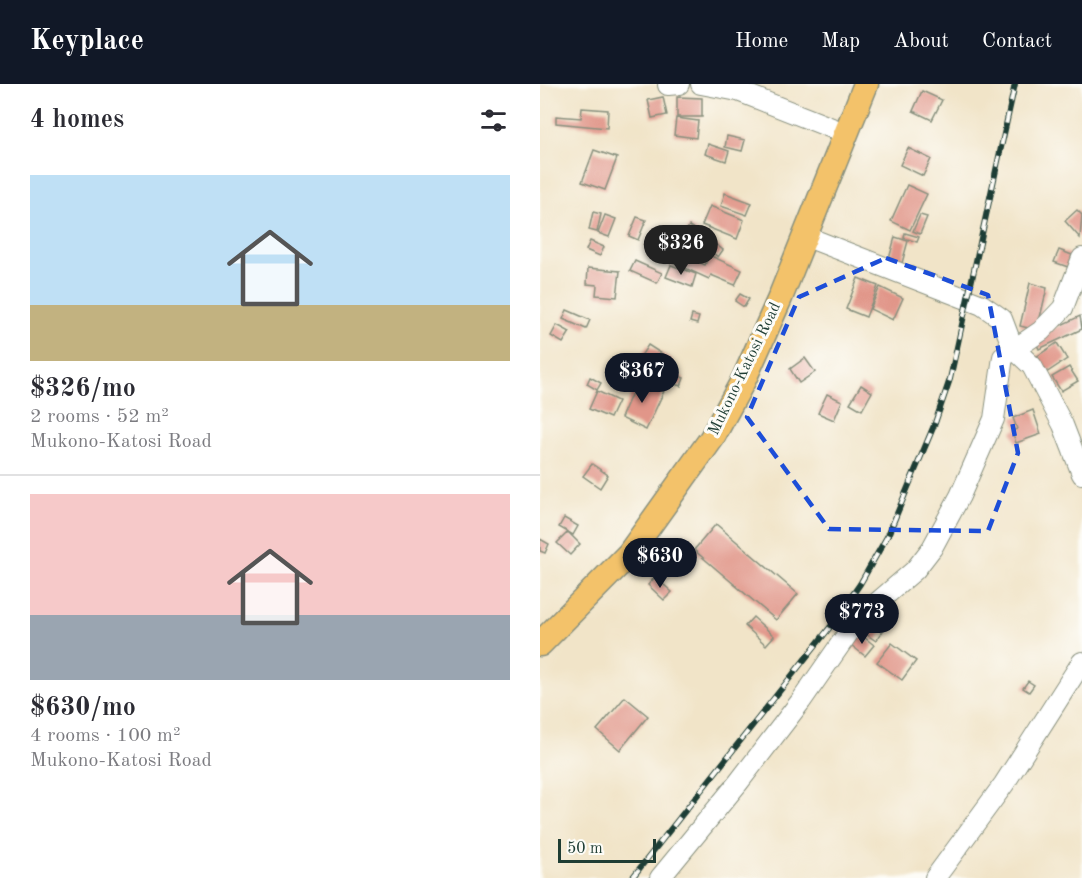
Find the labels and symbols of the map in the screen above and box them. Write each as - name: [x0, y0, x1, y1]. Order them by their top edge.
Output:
- pin: $326: [645, 225, 717, 276]
- street label: Mukono-Katosi Road: [706, 300, 784, 438]
- pin: $367: [606, 353, 678, 404]
- pin: $630: [624, 538, 696, 589]
- pin: $773: [826, 594, 898, 645]
- scale bar: [558, 836, 656, 864]

